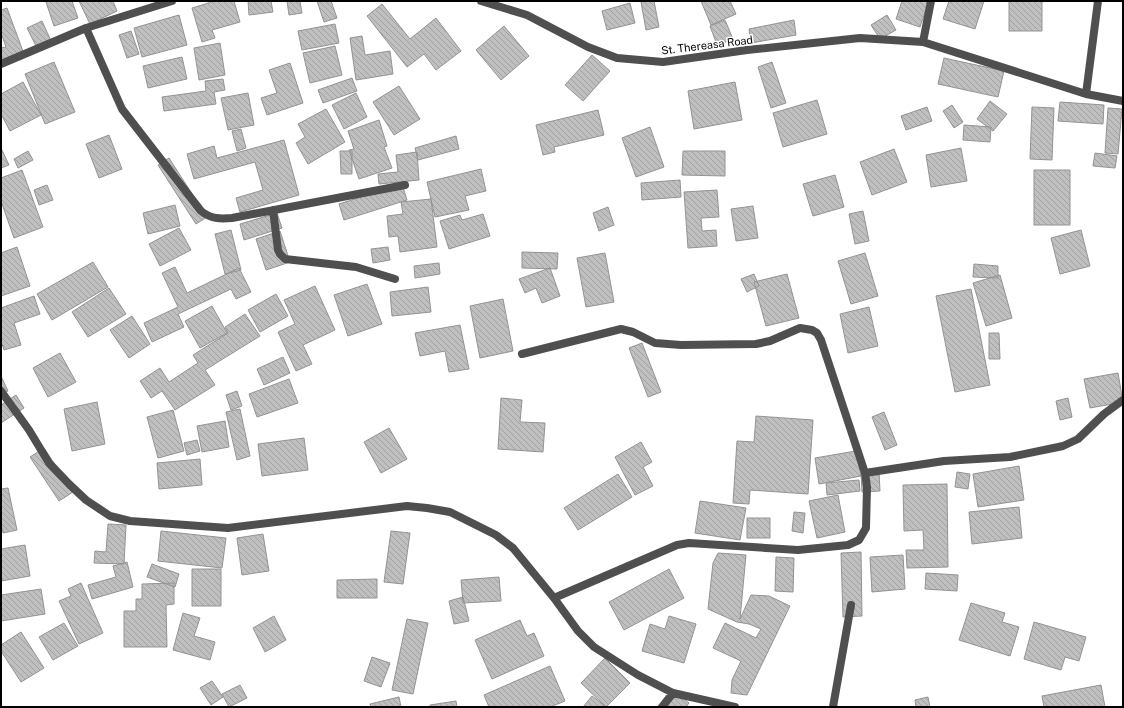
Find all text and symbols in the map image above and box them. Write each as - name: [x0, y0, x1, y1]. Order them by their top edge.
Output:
- street label: St. Thereasa Road: [660, 33, 754, 57]

